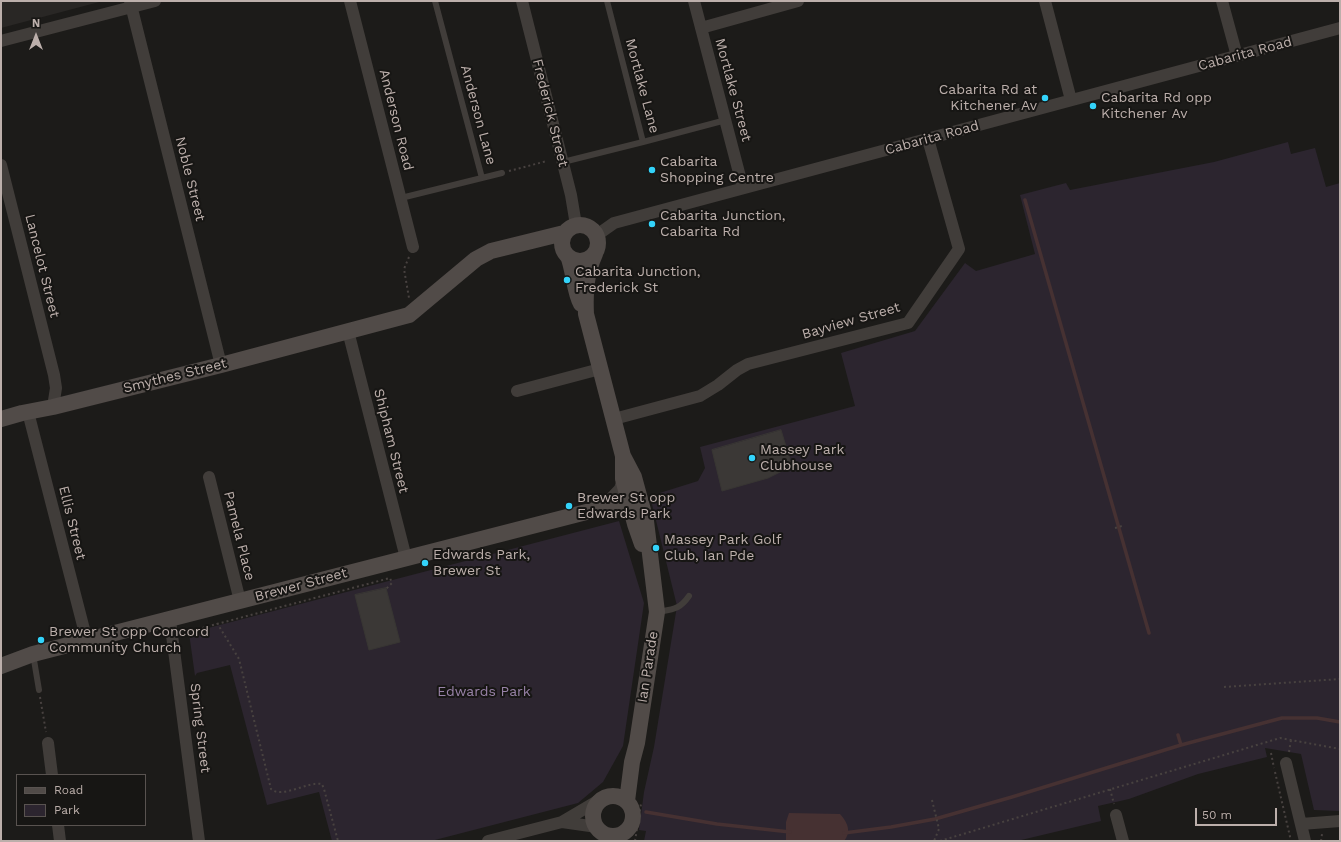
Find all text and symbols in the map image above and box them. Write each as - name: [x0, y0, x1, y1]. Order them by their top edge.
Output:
- north arrow: [16, 16, 56, 56]
- text: N: [32, 17, 40, 30]
- street label: Cabarita Road: [1196, 33, 1294, 75]
- street label: Mortlake Street: [711, 36, 755, 144]
- street label: Mortlake Lane: [621, 37, 663, 135]
- street label: Frederick Street: [528, 57, 572, 169]
- street label: Anderson Lane: [457, 63, 499, 167]
- street label: Anderson Road: [375, 68, 417, 172]
- place label: Cabarita Rd at Kitchener Av: [939, 82, 1037, 114]
- place label: Cabarita Rd opp Kitchener Av: [1101, 90, 1212, 122]
- marker: Cabarita Rd at Kitchener Av: [1040, 93, 1050, 103]
- marker: Cabarita Rd opp Kitchener Av: [1088, 101, 1098, 111]
- street label: Cabarita Road: [883, 117, 981, 159]
- street label: Noble Street: [171, 135, 209, 223]
- place label: Cabarita Shopping Centre: [660, 154, 774, 186]
- marker: Cabarita Shopping Centre: [647, 165, 657, 175]
- place label: Cabarita Junction, Cabarita Rd: [660, 208, 786, 240]
- street label: Lancelot Street: [21, 212, 63, 320]
- marker: Cabarita Junction, Cabarita Rd: [647, 219, 657, 229]
- place label: Cabarita Junction, Frederick St: [575, 264, 701, 296]
- marker: Cabarita Junction, Frederick St: [562, 275, 572, 285]
- street label: Bayview Street: [800, 299, 902, 343]
- street label: Smythes Street: [121, 355, 229, 397]
- street label: Shipham Street: [370, 387, 412, 495]
- place label: Massey Park Clubhouse: [760, 442, 844, 474]
- marker: Massey Park Clubhouse: [747, 453, 757, 463]
- street label: Ellis Street: [55, 484, 89, 562]
- street label: Pamela Place: [220, 490, 258, 582]
- place label: Brewer St opp Edwards Park: [577, 490, 675, 522]
- marker: Brewer St opp Edwards Park: [564, 501, 574, 511]
- place label: Massey Park Golf Club, Ian Pde: [664, 532, 782, 564]
- marker: Massey Park Golf Club, Ian Pde: [651, 543, 661, 553]
- place label: Edwards Park, Brewer St: [433, 547, 530, 580]
- marker: Edwards Park, Brewer St: [420, 558, 430, 568]
- street label: Brewer Street: [253, 565, 349, 605]
- place label: Brewer St opp Concord Community Church: [49, 624, 209, 656]
- street label: Ian Parade: [634, 630, 662, 704]
- marker: Brewer St opp Concord Community Church: [36, 635, 46, 645]
- street label: Spring Street: [186, 682, 214, 774]
- park label: Edwards Park: [437, 684, 531, 700]
- legend: [16, 774, 146, 826]
- text: Road: [54, 783, 83, 797]
- scale bar: [1197, 800, 1279, 826]
- text: Park: [54, 803, 80, 817]
- text: 50 m: [1202, 808, 1232, 822]

